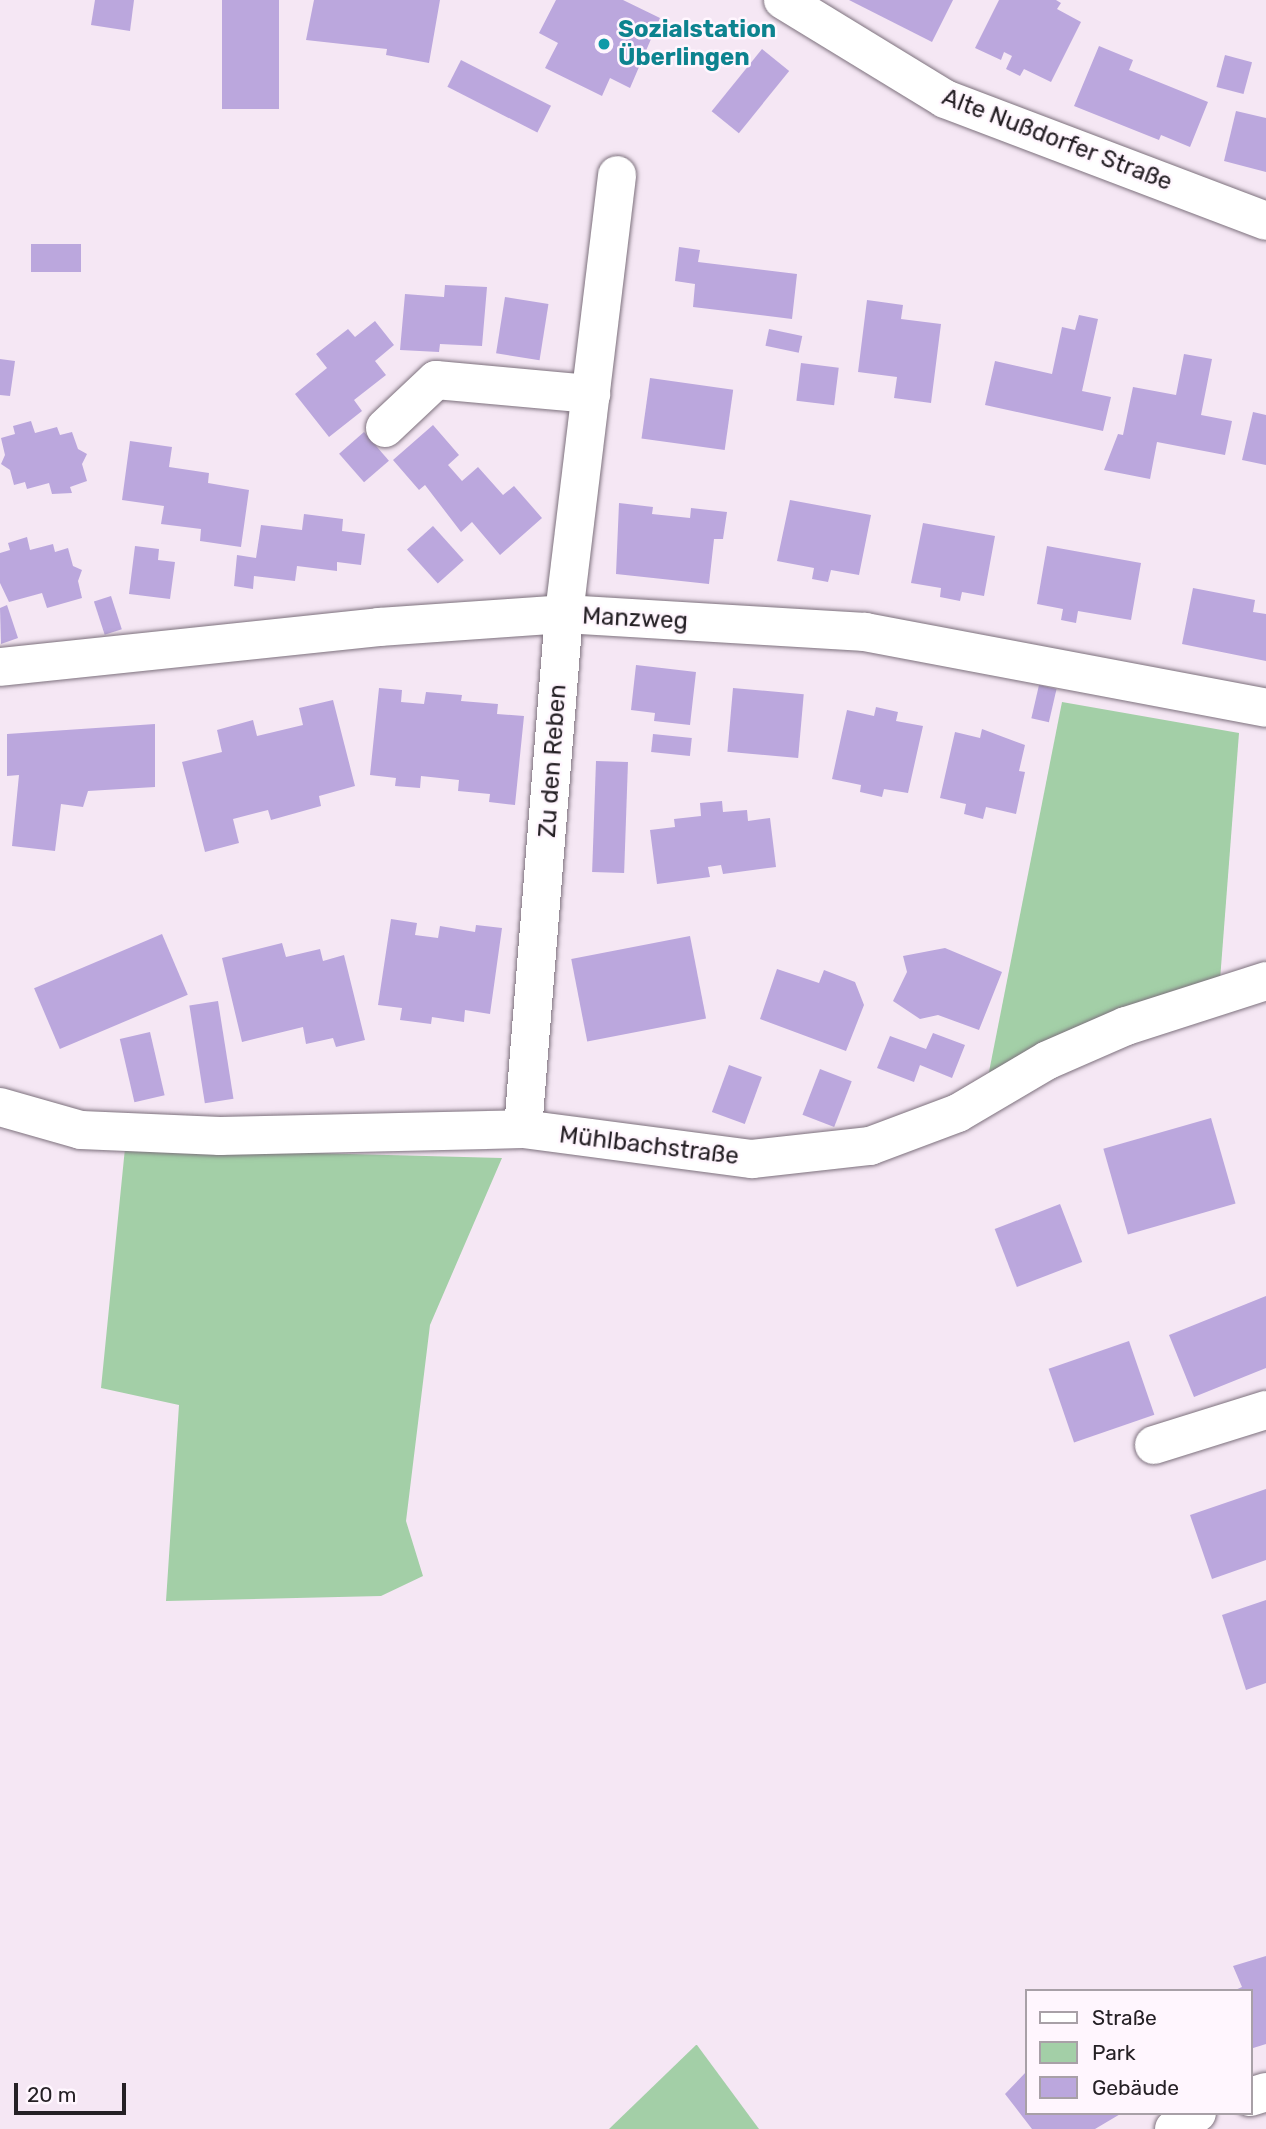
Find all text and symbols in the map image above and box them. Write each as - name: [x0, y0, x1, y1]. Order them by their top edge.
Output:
- place label: Sozialstation Überlingen: [618, 16, 776, 72]
- marker: Sozialstation Überlingen: [596, 36, 612, 52]
- street label: Alte Nußdorfer Straße: [938, 83, 1176, 197]
- street label: Manzweg: [581, 602, 689, 636]
- street label: Zu den Reben: [533, 683, 573, 839]
- street label: Mühlbachstraße: [558, 1121, 740, 1171]
- legend: [1024, 1989, 1252, 2115]
- text: Straße: [1092, 2005, 1157, 2030]
- text: Park: [1092, 2040, 1136, 2065]
- scale bar: [18, 2070, 130, 2114]
- text: Gebäude: [1092, 2075, 1179, 2100]
- text: 20 m: [27, 2082, 76, 2107]

